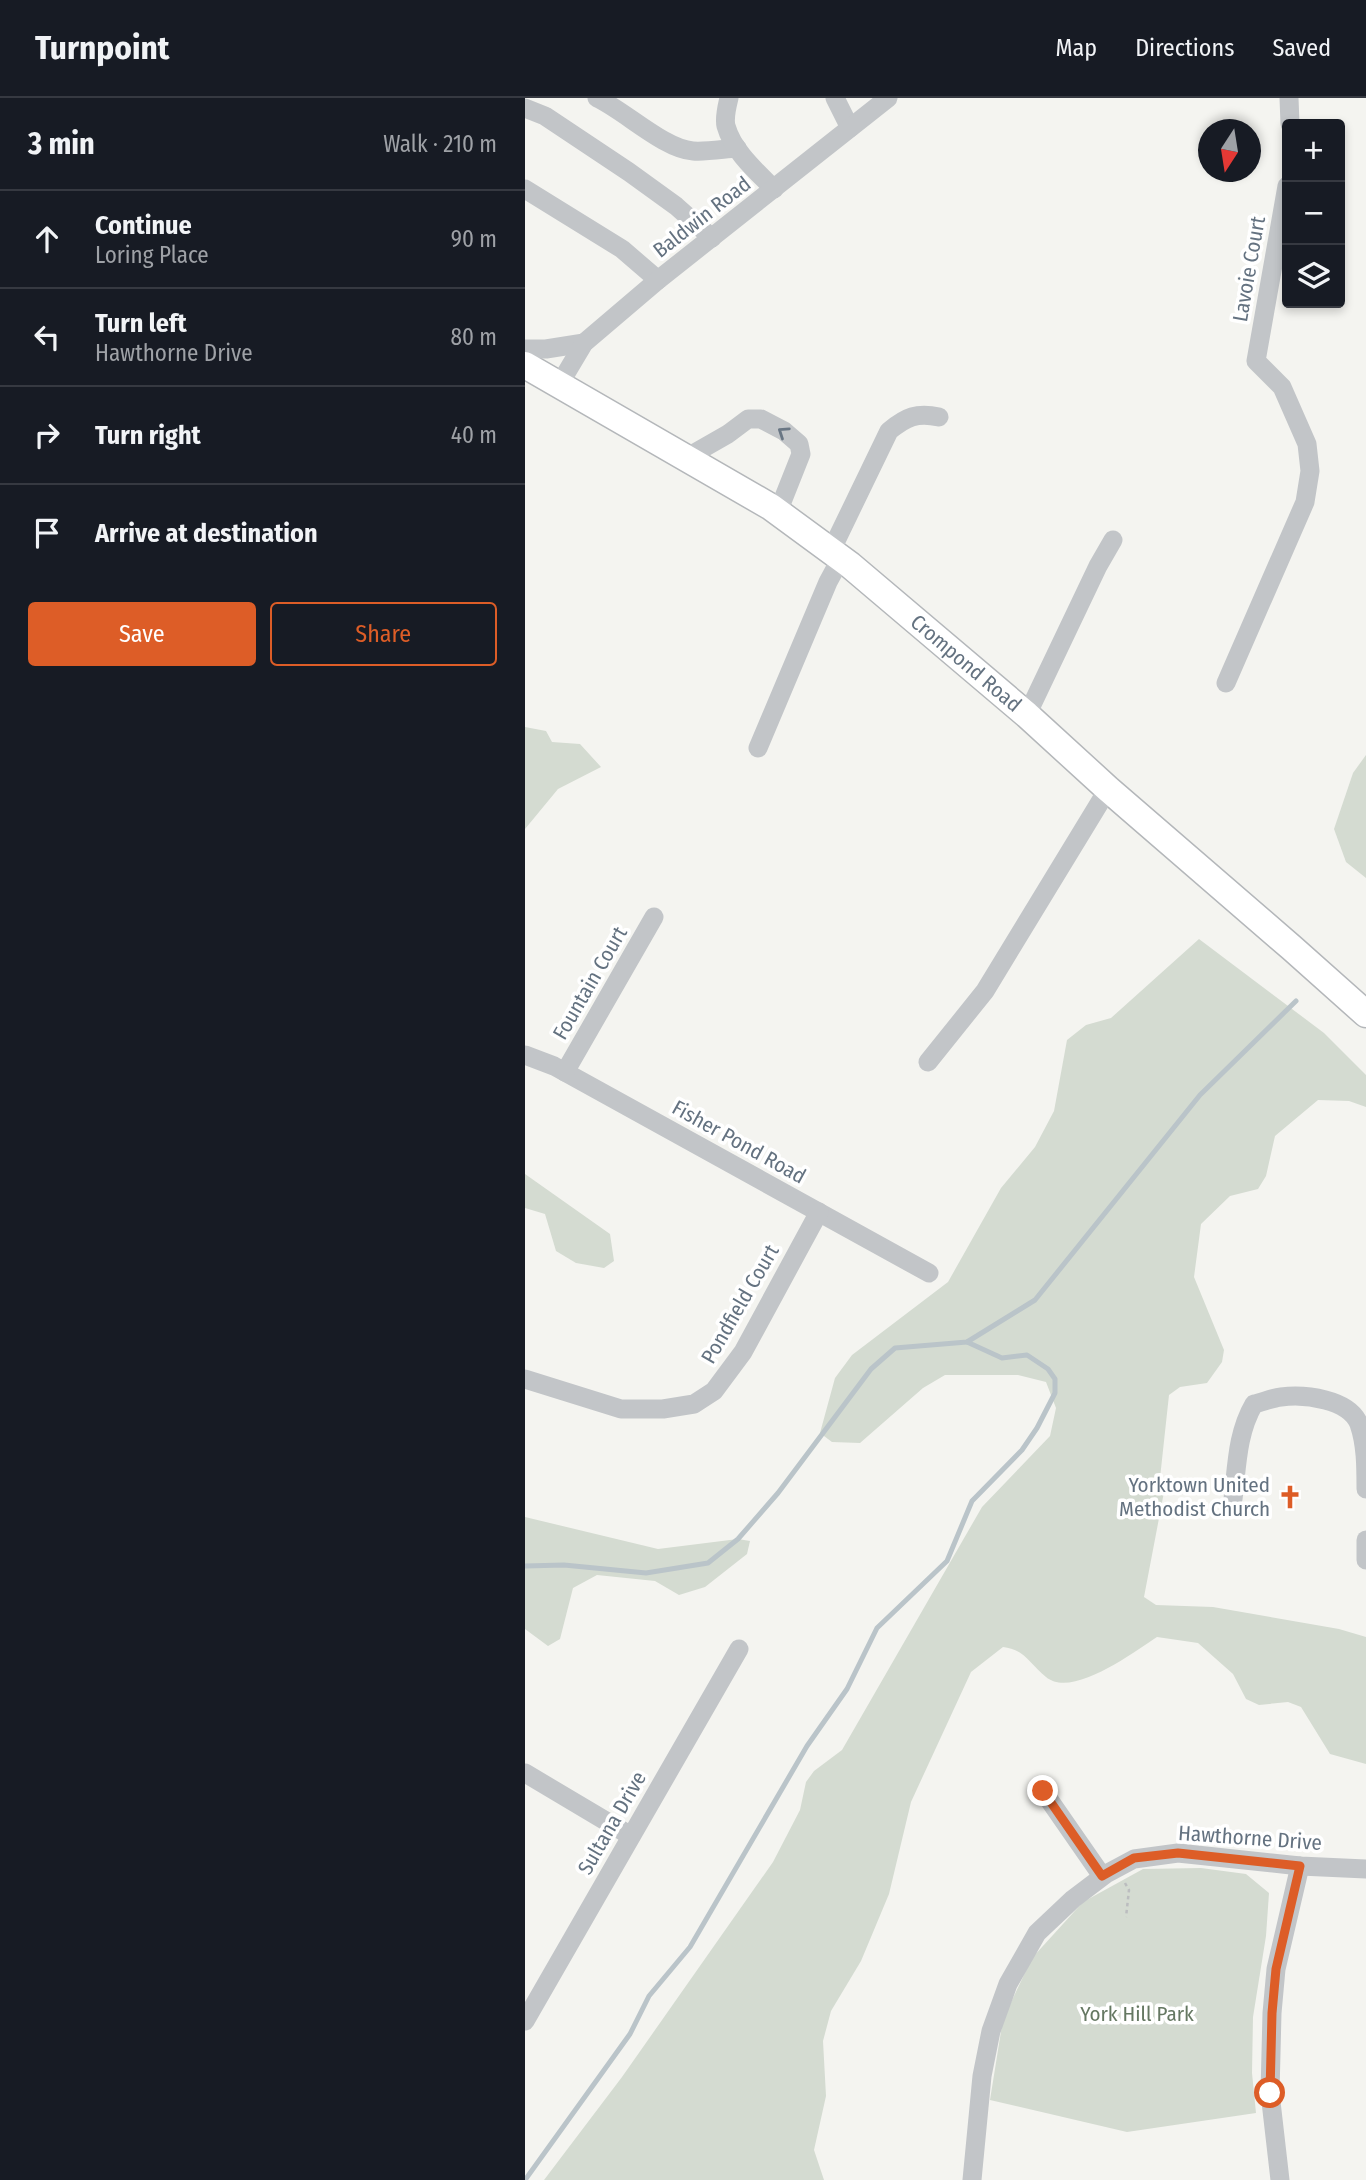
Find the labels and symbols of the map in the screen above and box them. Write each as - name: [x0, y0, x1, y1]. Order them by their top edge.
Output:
- north arrow: [1198, 119, 1261, 182]
- street label: Baldwin Road: [648, 171, 756, 263]
- street label: Lavoie Court: [1227, 214, 1271, 324]
- one-way arrow: [778, 428, 791, 440]
- street label: Crompond Road: [905, 609, 1027, 718]
- street label: Fountain Court: [547, 922, 633, 1044]
- street label: Fisher Pond Road: [668, 1095, 810, 1189]
- street label: Pondfield Court: [695, 1240, 785, 1368]
- place label: Yorktown United Methodist Church: [1119, 1472, 1270, 1522]
- church icon: Yorktown United Methodist Church: [1276, 1483, 1304, 1511]
- street label: Sultana Drive: [572, 1767, 652, 1879]
- route end: [1027, 1775, 1058, 1806]
- street label: Hawthorne Drive: [1177, 1820, 1323, 1856]
- park label: York Hill Park: [1080, 2001, 1194, 2027]
- route start: [1254, 2077, 1285, 2108]

